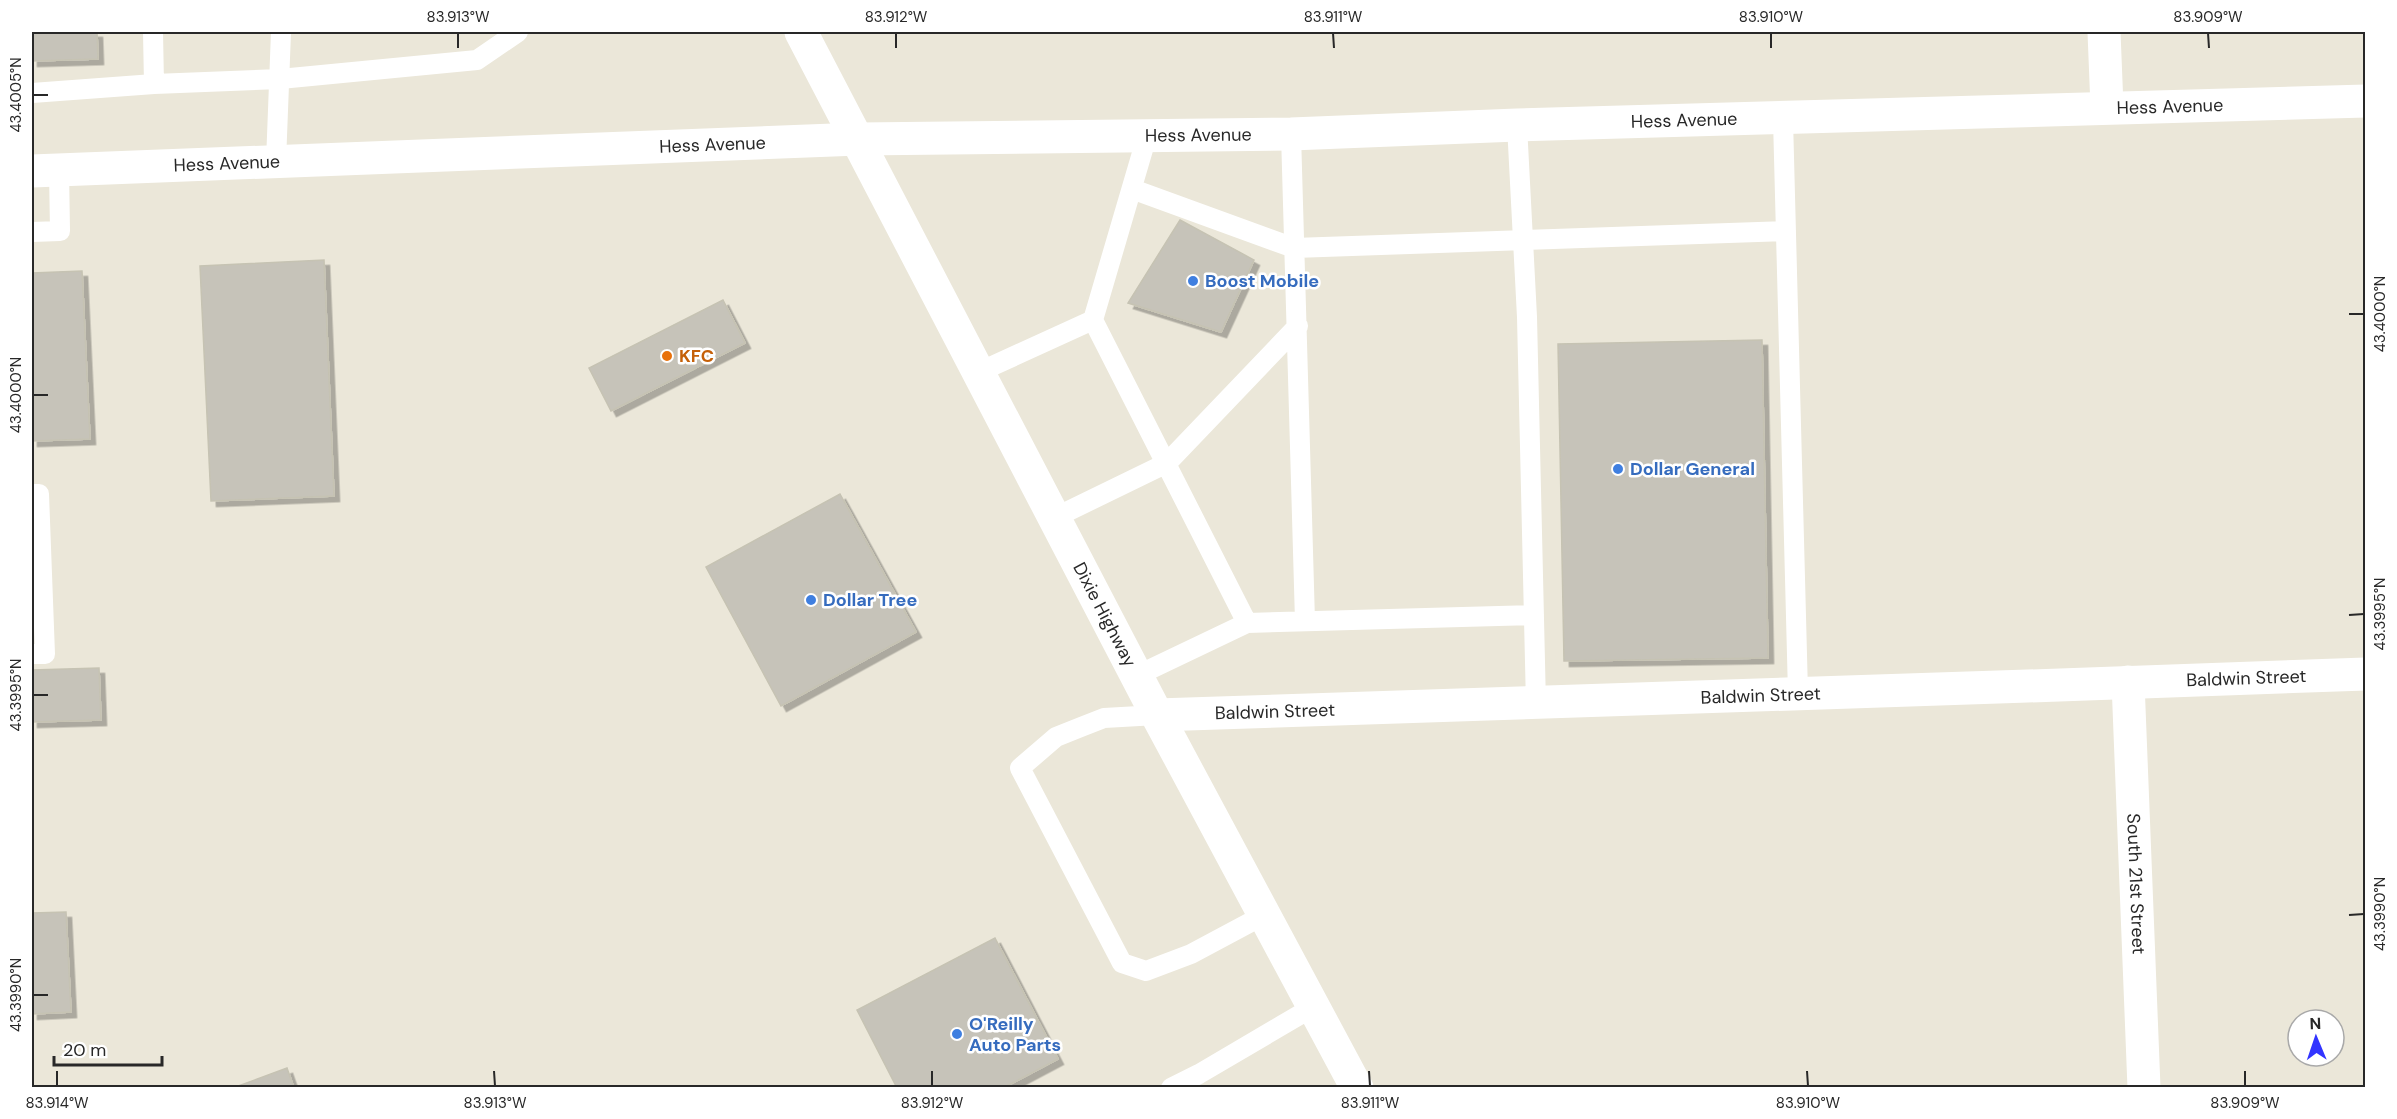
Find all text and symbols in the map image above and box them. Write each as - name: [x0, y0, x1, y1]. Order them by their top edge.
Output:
- text: 83.913°W: [427, 7, 490, 27]
- text: 83.912°W: [865, 7, 928, 27]
- text: 83.911°W: [1304, 7, 1363, 27]
- text: 83.910°W: [1739, 7, 1804, 27]
- text: 83.909°W: [2173, 7, 2243, 27]
- text: 43.4005°N: [6, 57, 26, 133]
- street label: Hess Avenue: [2116, 93, 2224, 120]
- street label: Hess Avenue: [1630, 107, 1738, 134]
- street label: Hess Avenue: [1145, 122, 1252, 148]
- street label: Hess Avenue: [659, 131, 766, 159]
- street label: Hess Avenue: [173, 149, 281, 178]
- place label: Boost Mobile: [1205, 269, 1319, 293]
- marker: Boost Mobile: [1186, 274, 1200, 288]
- text: 43.4000°N: [2370, 276, 2390, 352]
- place label: KFC: [679, 344, 714, 368]
- marker: KFC: [660, 349, 674, 363]
- text: 43.4000°N: [6, 357, 26, 433]
- place label: Dollar General: [1630, 457, 1755, 481]
- marker: Dollar General: [1611, 462, 1625, 476]
- street label: Dixie Highway: [1067, 558, 1142, 671]
- text: 43.3995°N: [2370, 578, 2390, 650]
- place label: Dollar Tree: [823, 588, 917, 612]
- marker: Dollar Tree: [804, 593, 818, 607]
- text: 43.3995°N: [6, 659, 26, 731]
- street label: Baldwin Street: [2186, 664, 2307, 692]
- street label: Baldwin Street: [1700, 682, 1821, 710]
- street label: Baldwin Street: [1215, 698, 1335, 725]
- street label: South 21st Street: [2121, 813, 2151, 955]
- text: 43.3990°N: [2370, 877, 2390, 951]
- text: 43.3990°N: [6, 958, 26, 1032]
- north arrow: [2286, 1008, 2346, 1068]
- place label: O'Reilly Auto Parts: [969, 1012, 1061, 1057]
- text: N: [2309, 1013, 2322, 1034]
- marker: O'Reilly Auto Parts: [950, 1027, 964, 1041]
- scale bar: [54, 1029, 162, 1067]
- text: 20 m: [63, 1038, 106, 1062]
- text: 83.914°W: [25, 1093, 89, 1113]
- text: 83.913°W: [464, 1093, 527, 1113]
- text: 83.912°W: [901, 1093, 964, 1113]
- text: 83.911°W: [1341, 1093, 1400, 1113]
- text: 83.910°W: [1776, 1093, 1841, 1113]
- text: 83.909°W: [2210, 1093, 2280, 1113]

